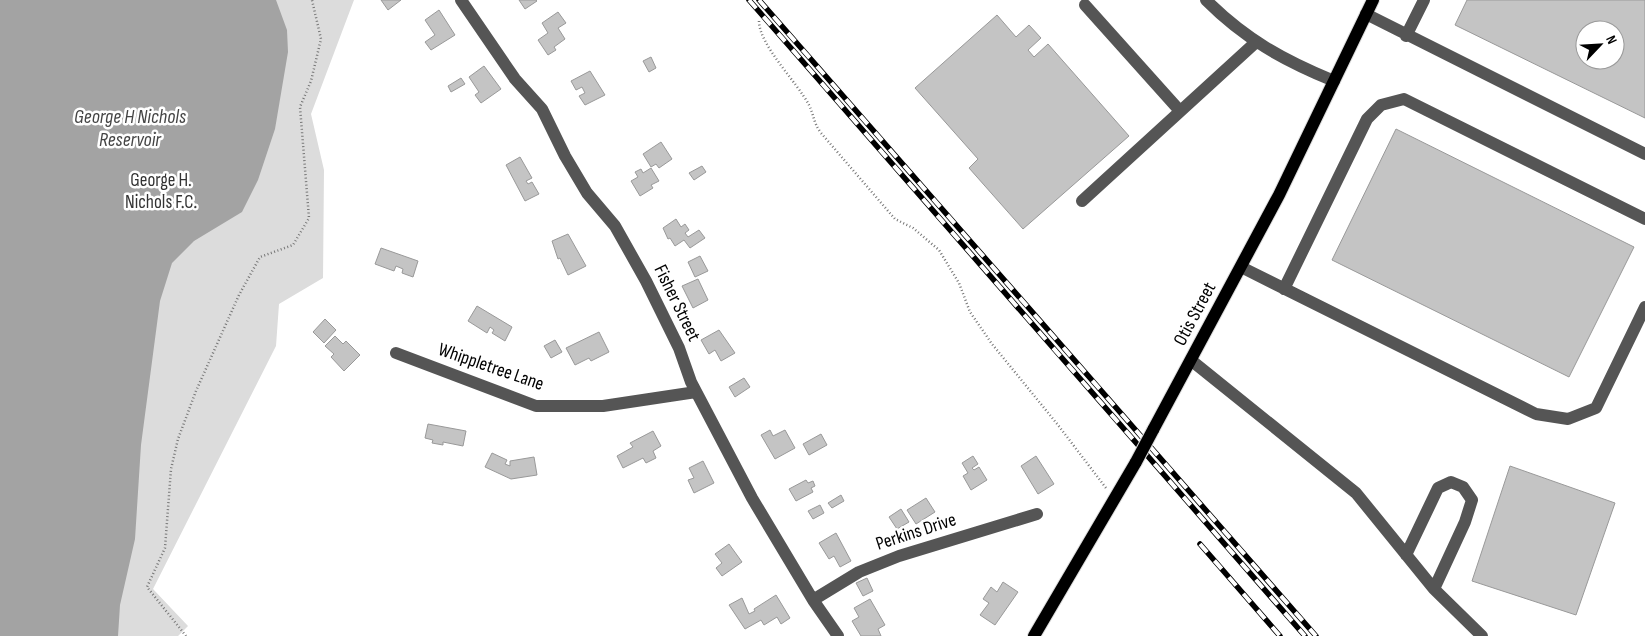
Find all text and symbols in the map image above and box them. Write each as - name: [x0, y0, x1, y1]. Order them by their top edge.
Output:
- north arrow: [1575, 20, 1625, 70]
- text: N: [1602, 33, 1621, 47]
- water label: George H Nichols Reservoir: [74, 105, 186, 152]
- park label: George H. Nichols F.C.: [125, 169, 197, 214]
- street label: Fisher Street: [649, 261, 705, 345]
- street label: Otis Street: [1169, 278, 1221, 350]
- street label: Whippletree Lane: [435, 338, 547, 396]
- street label: Perkins Drive: [873, 508, 959, 556]

